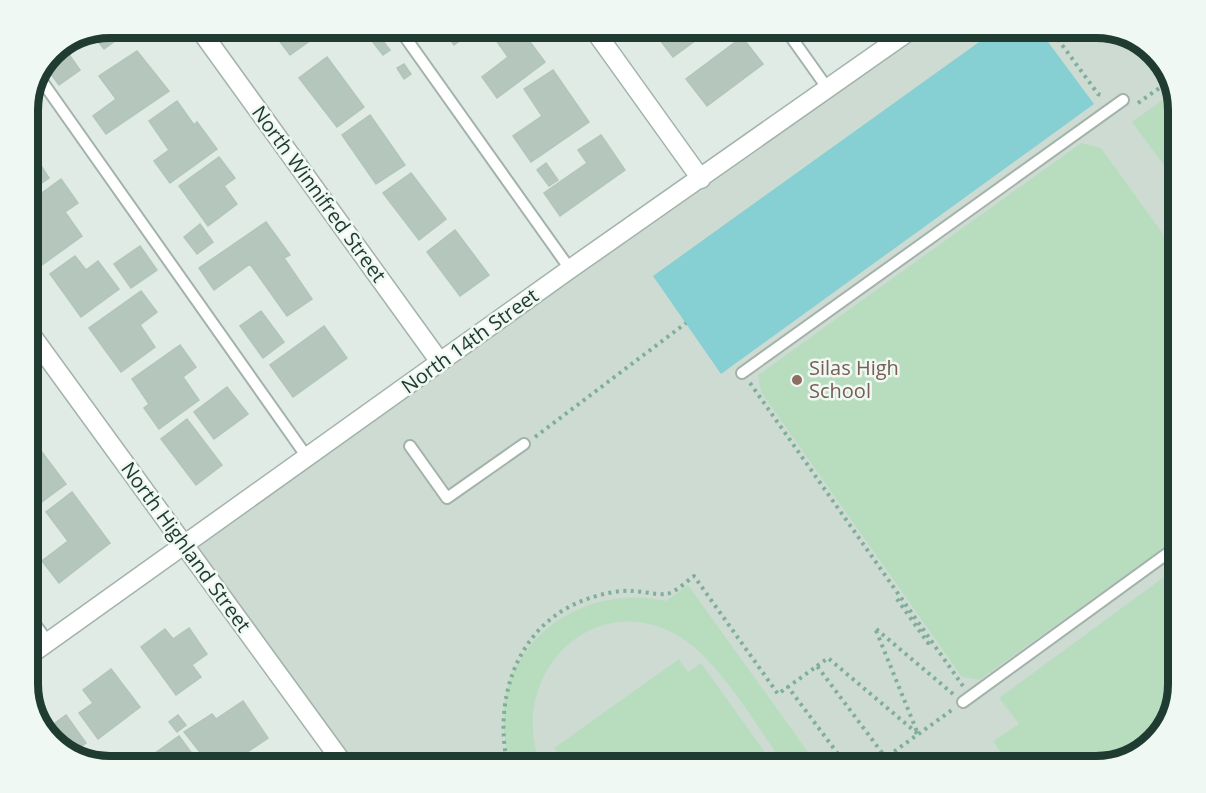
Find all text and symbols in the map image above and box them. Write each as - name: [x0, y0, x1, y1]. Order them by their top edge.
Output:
- street label: North Winnifred Street: [246, 100, 393, 288]
- street label: North 14th Street: [396, 282, 544, 399]
- place label: Silas High School: [809, 354, 899, 404]
- marker: Silas High School: [790, 373, 804, 387]
- street label: North Highland Street: [115, 456, 257, 637]

